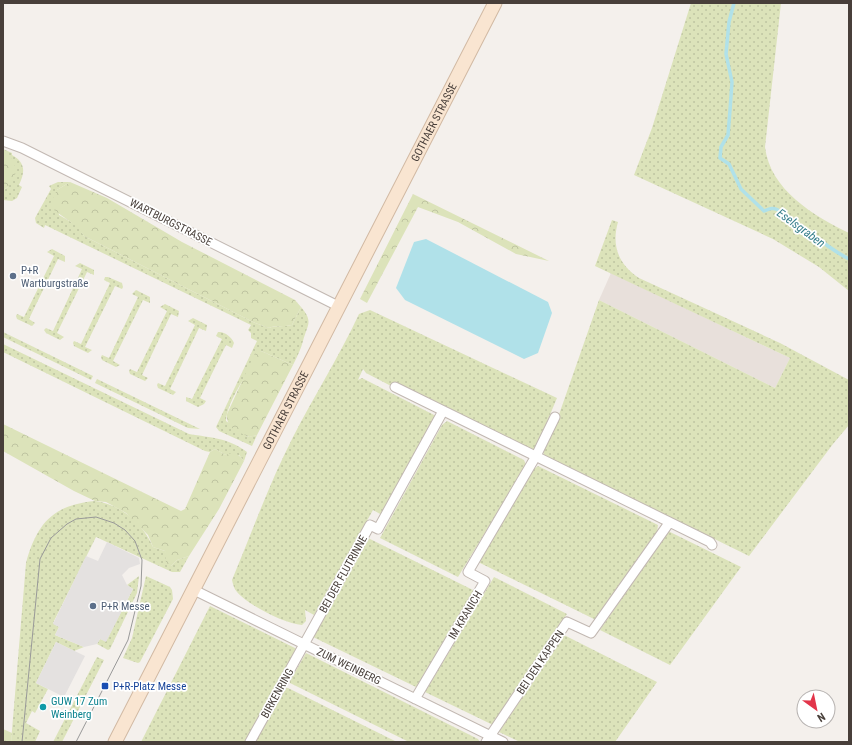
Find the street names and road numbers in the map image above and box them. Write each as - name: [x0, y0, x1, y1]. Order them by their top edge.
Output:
- street label: GOTHAER STRASSE: [409, 81, 460, 164]
- street label: WARTBURGSTRASSE: [127, 196, 215, 249]
- street label: GOTHAER STRASSE: [260, 369, 312, 452]
- street label: BEI DER FLUTRINNE: [317, 533, 370, 615]
- street label: IM KRANICH: [446, 589, 485, 642]
- street label: BEI DEN KAPPEN: [514, 628, 567, 697]
- street label: ZUM WEINBERG: [314, 645, 383, 688]
- street label: BIRKENRING: [258, 666, 296, 720]

